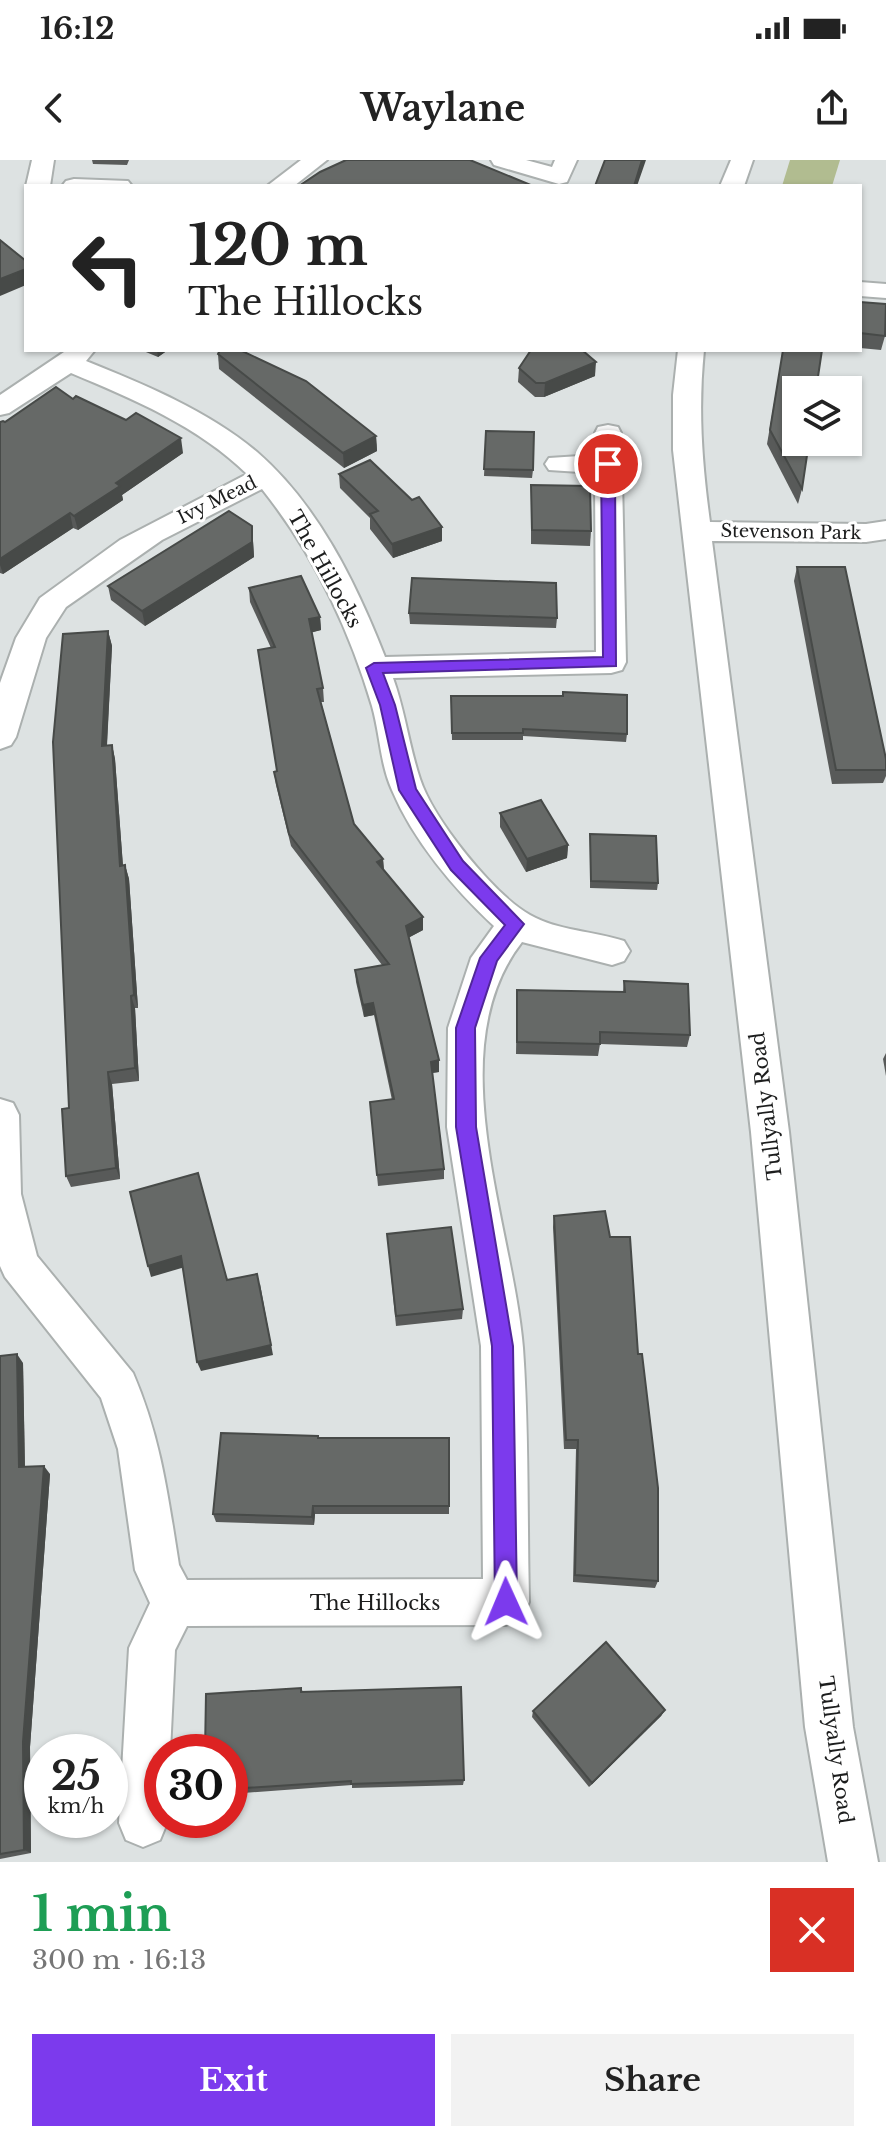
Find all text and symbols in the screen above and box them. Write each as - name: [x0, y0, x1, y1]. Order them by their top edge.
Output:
- text: 16:12: [40, 10, 114, 47]
- icon: back: [32, 86, 76, 130]
- text: Waylane: [361, 86, 525, 131]
- icon: share: [810, 86, 854, 130]
- text: 120 m: [188, 211, 368, 280]
- icon: left: [56, 216, 160, 320]
- text: The Hillocks: [188, 280, 423, 325]
- map controls: [782, 376, 862, 456]
- button: layers: [782, 376, 862, 456]
- pin: [574, 430, 642, 498]
- icon: arrive: [586, 442, 630, 486]
- street label: Ivy Mead: [174, 471, 260, 529]
- street label: The Hillocks: [283, 506, 367, 632]
- street label: Stevenson Park: [720, 520, 862, 544]
- street label: Tullyally Road: [745, 1031, 787, 1181]
- position arrow: [464, 1560, 548, 1644]
- street label: The Hillocks: [310, 1591, 440, 1615]
- street label: Tullyally Road: [814, 1675, 858, 1825]
- speed limit sign: 30: [144, 1734, 248, 1838]
- text: 25: [51, 1751, 101, 1801]
- text: km/h: [48, 1794, 104, 1818]
- text: 1 min: [32, 1884, 171, 1944]
- button: close: [770, 1888, 854, 1972]
- text: 300 m · 16:13: [32, 1944, 206, 1976]
- button: Exit: [32, 2034, 435, 2126]
- button: Share: [451, 2034, 854, 2126]

